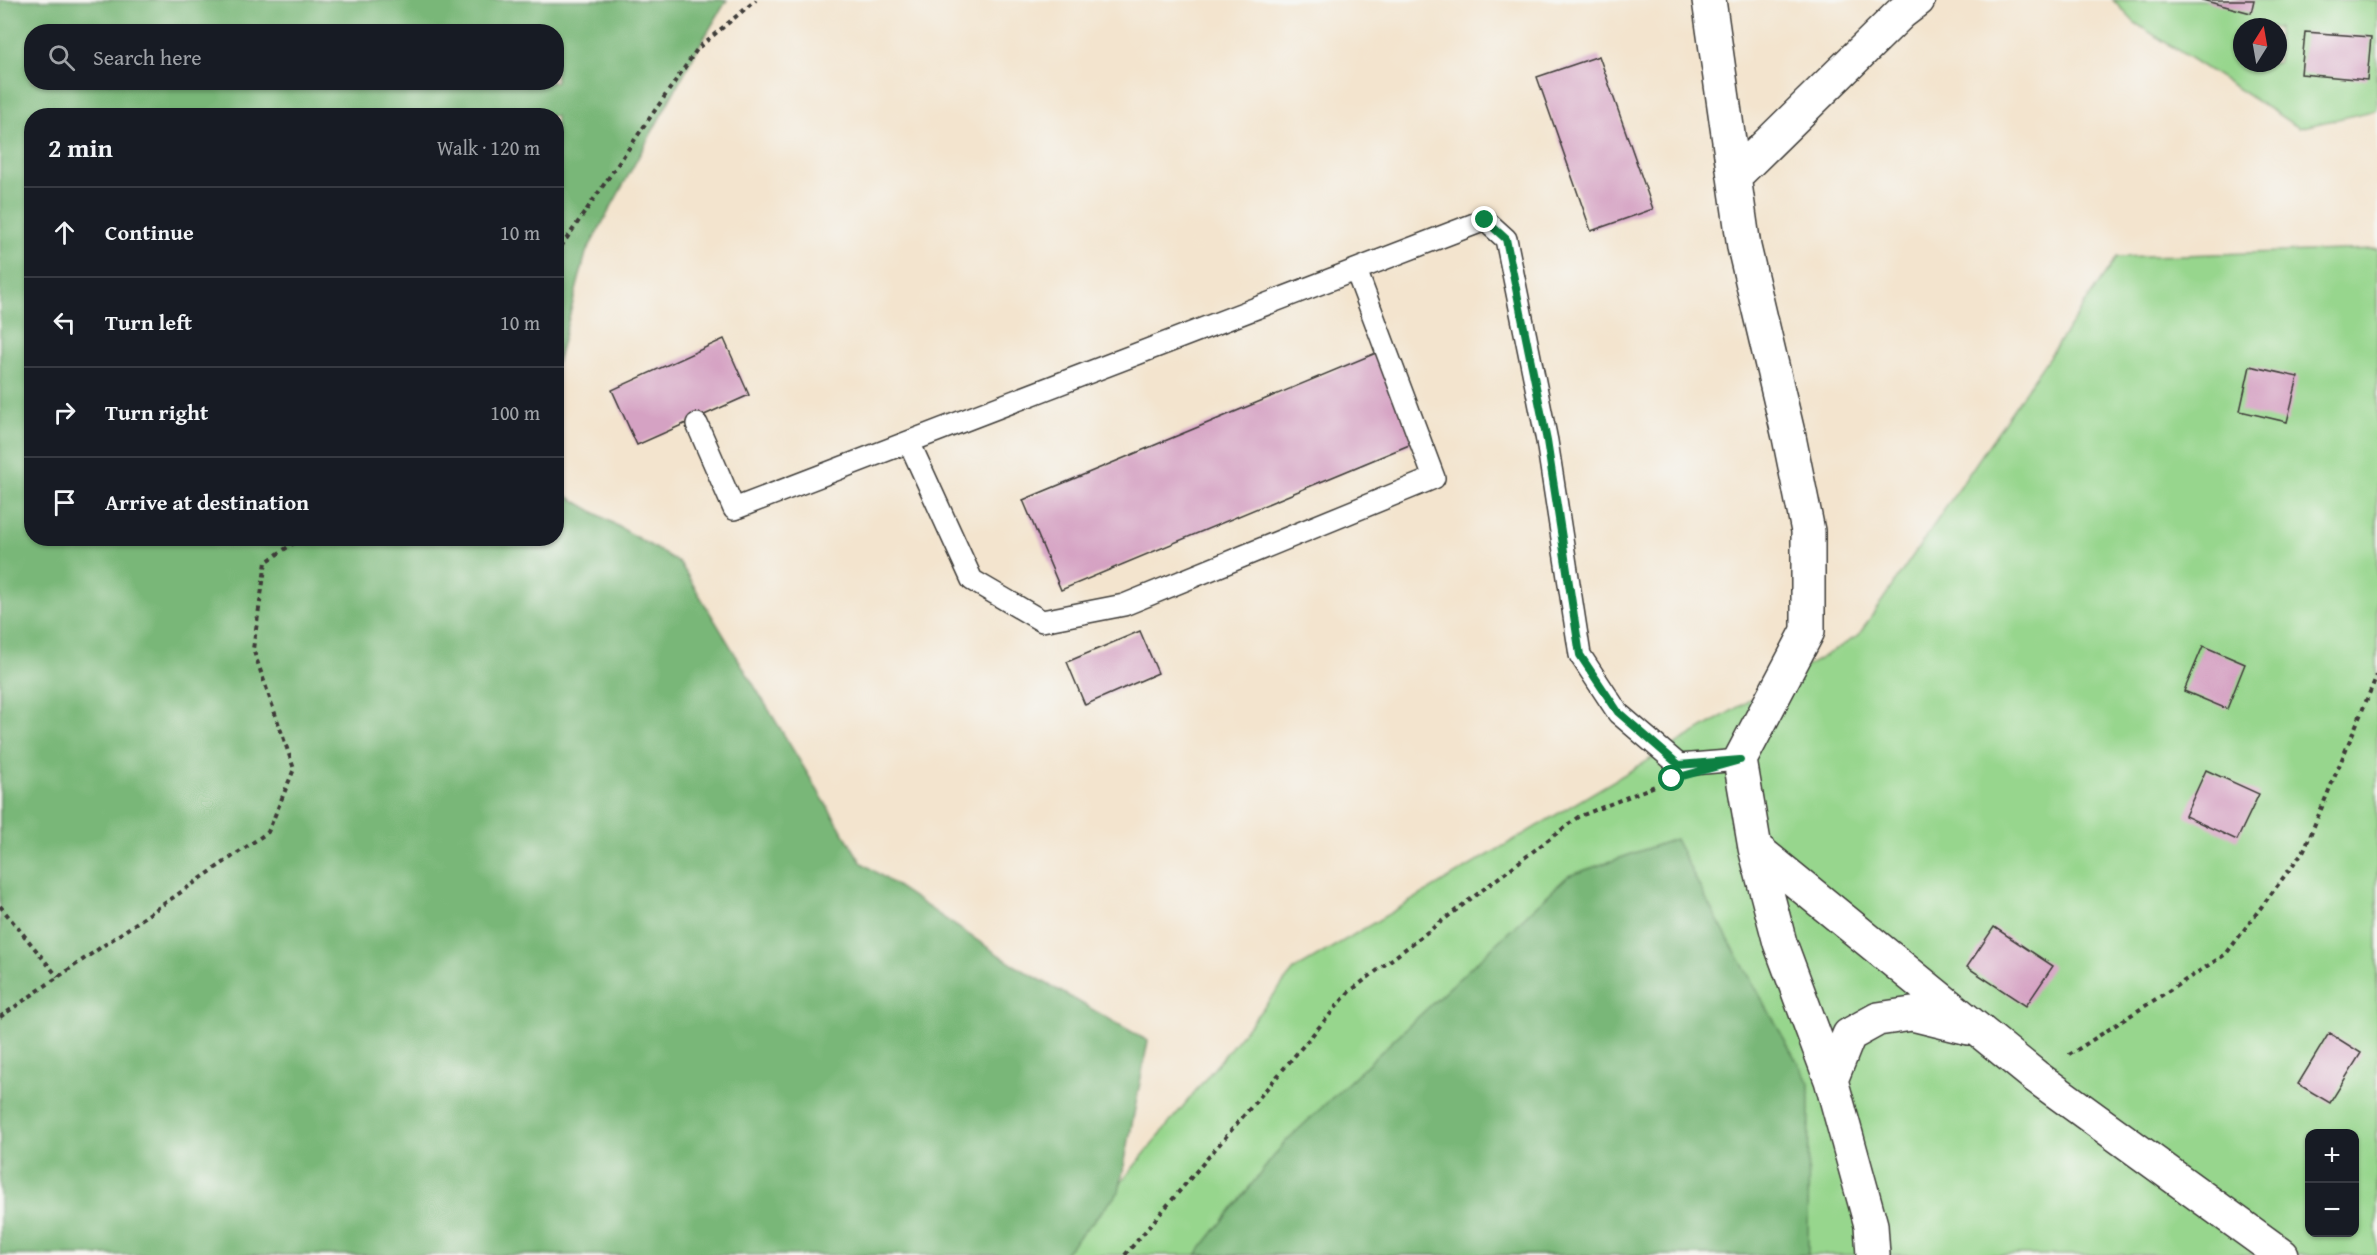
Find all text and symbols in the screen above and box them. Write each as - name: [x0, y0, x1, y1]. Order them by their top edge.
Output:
- north arrow: [2233, 18, 2287, 72]
- search box: [24, 24, 564, 90]
- icon: search: [45, 41, 78, 74]
- text: Search here: [93, 41, 202, 73]
- text: 2 min: [48, 128, 113, 167]
- text: Walk · 120 m: [437, 133, 540, 162]
- route end: [1471, 206, 1497, 232]
- icon: ahead: [48, 216, 81, 249]
- text: Continue: [105, 216, 194, 248]
- text: 10 m: [500, 218, 540, 247]
- icon: left: [48, 306, 81, 339]
- text: Turn left: [105, 306, 192, 338]
- text: 10 m: [500, 308, 540, 337]
- icon: right: [48, 396, 81, 429]
- text: Turn right: [105, 396, 208, 428]
- text: 100 m: [490, 398, 540, 427]
- icon: arrive: [48, 486, 81, 519]
- text: Arrive at destination: [105, 486, 309, 518]
- route start: [1658, 765, 1684, 791]
- map controls: [2305, 1129, 2359, 1237]
- button: +: [2305, 1129, 2359, 1183]
- button: −: [2305, 1183, 2359, 1237]

